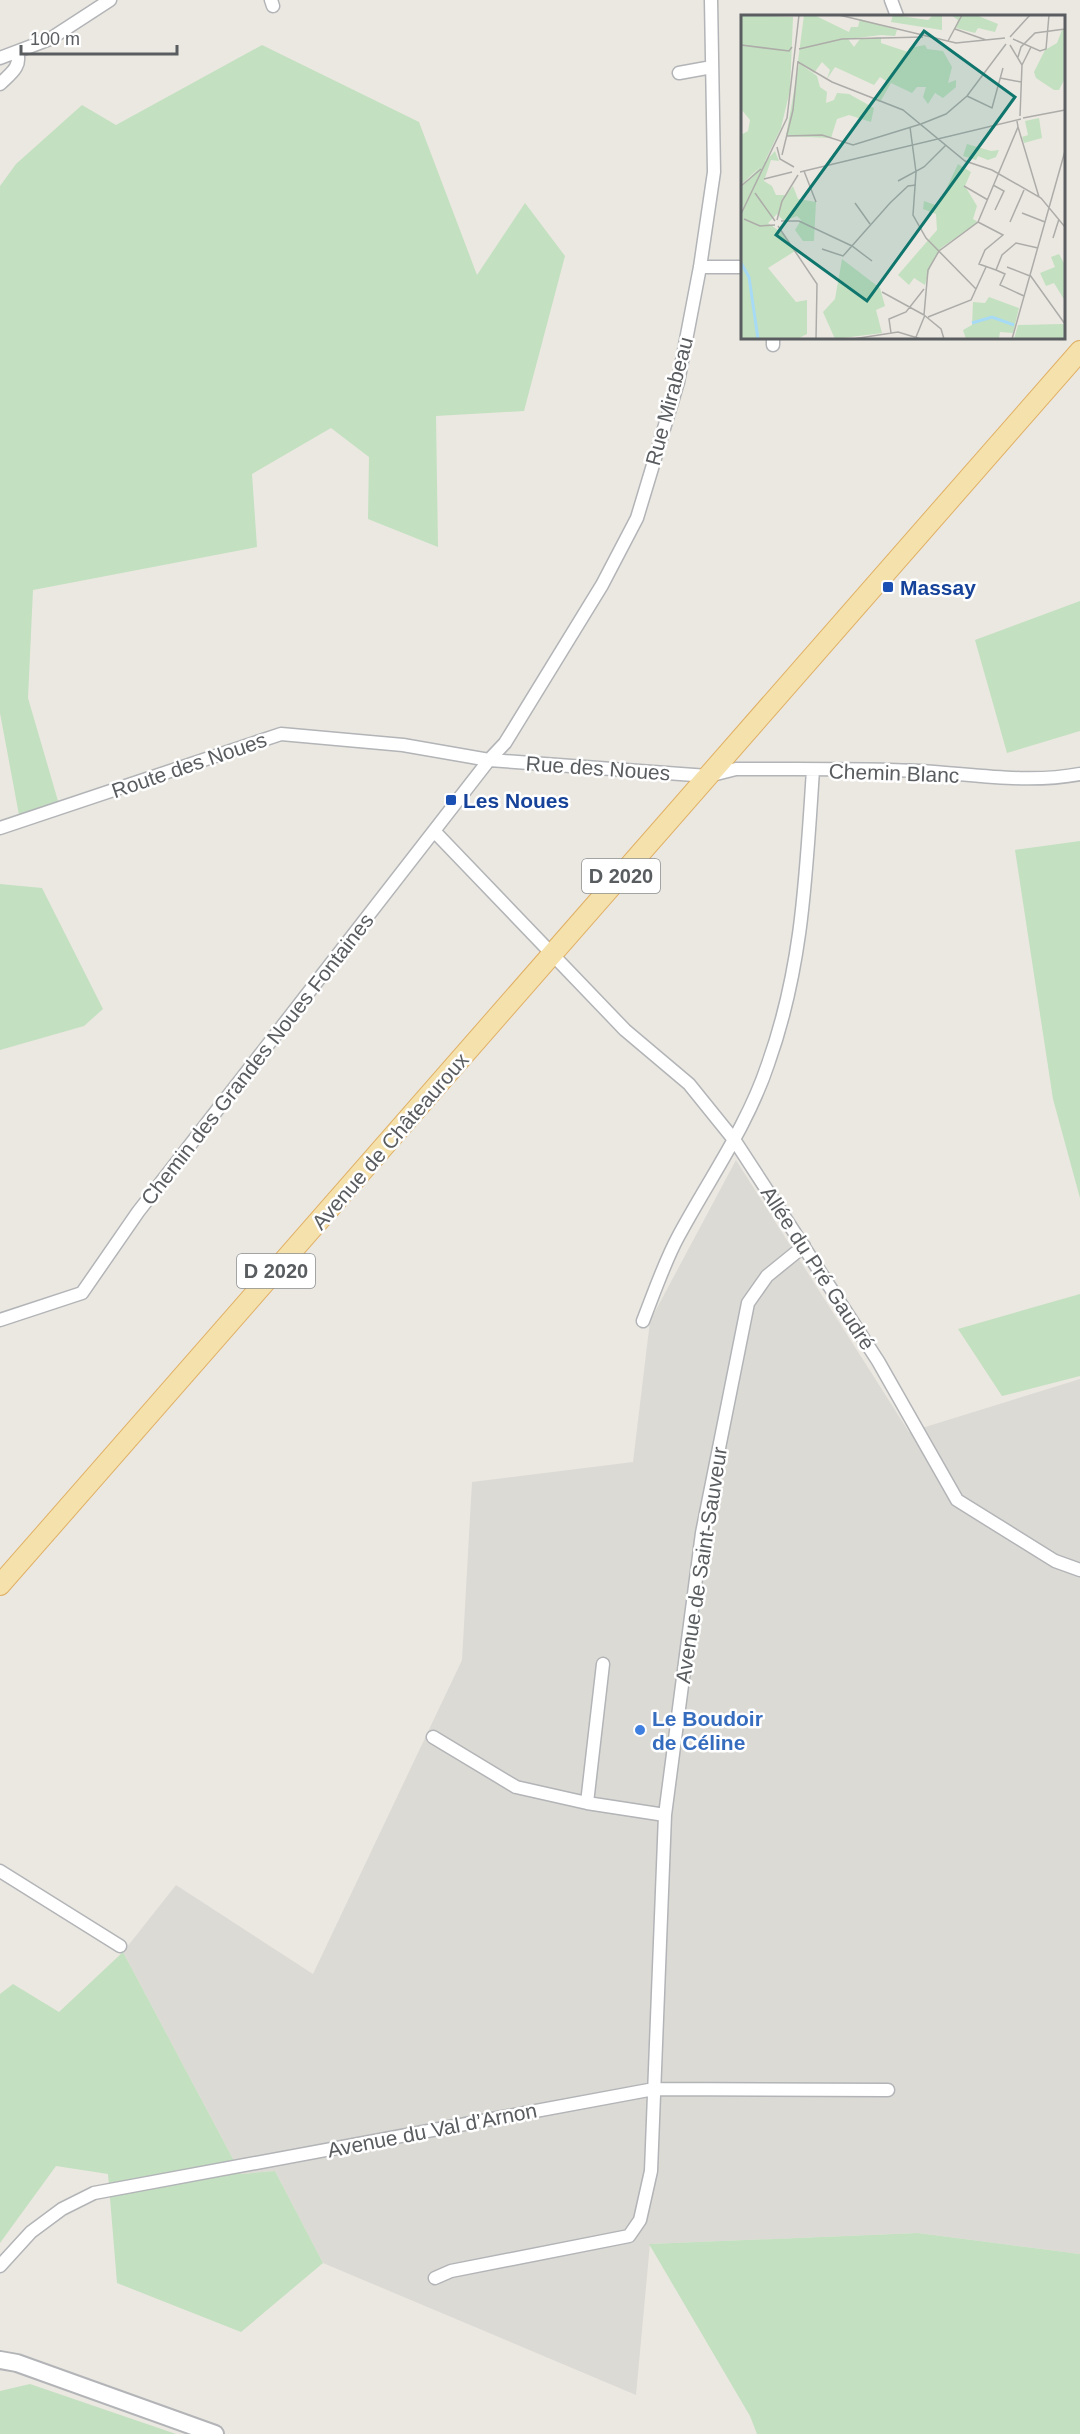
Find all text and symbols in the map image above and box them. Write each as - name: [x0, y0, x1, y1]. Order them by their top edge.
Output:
- inset map: [741, 15, 1065, 339]
- scale bar: [21, 18, 177, 56]
- text: 100 m: [30, 29, 80, 49]
- street label: Rue Mirabeau: [641, 334, 697, 468]
- place label: Massay: [900, 576, 976, 599]
- marker: Massay: [881, 580, 895, 594]
- street label: Route des Noues: [109, 728, 269, 802]
- street label: Rue des Noues: [525, 751, 671, 785]
- street label: Chemin Blanc: [828, 759, 960, 787]
- place label: Les Noues: [463, 789, 569, 812]
- marker: Les Noues: [444, 793, 458, 807]
- road number: D 2020: [582, 859, 660, 893]
- street label: Chemin des Grandes Noues Fontaines: [136, 909, 378, 1209]
- street label: Avenue de Châteauroux: [307, 1048, 473, 1234]
- street label: Allée du Pré Gaudré: [757, 1182, 879, 1354]
- road number: D 2020: [237, 1254, 315, 1288]
- street label: Avenue de Saint-Sauveur: [671, 1445, 731, 1685]
- place label: Le Boudoir de Céline: [652, 1707, 763, 1754]
- marker: Le Boudoir de Céline: [633, 1723, 647, 1737]
- street label: Avenue du Val d’Arnon: [325, 2098, 539, 2162]

